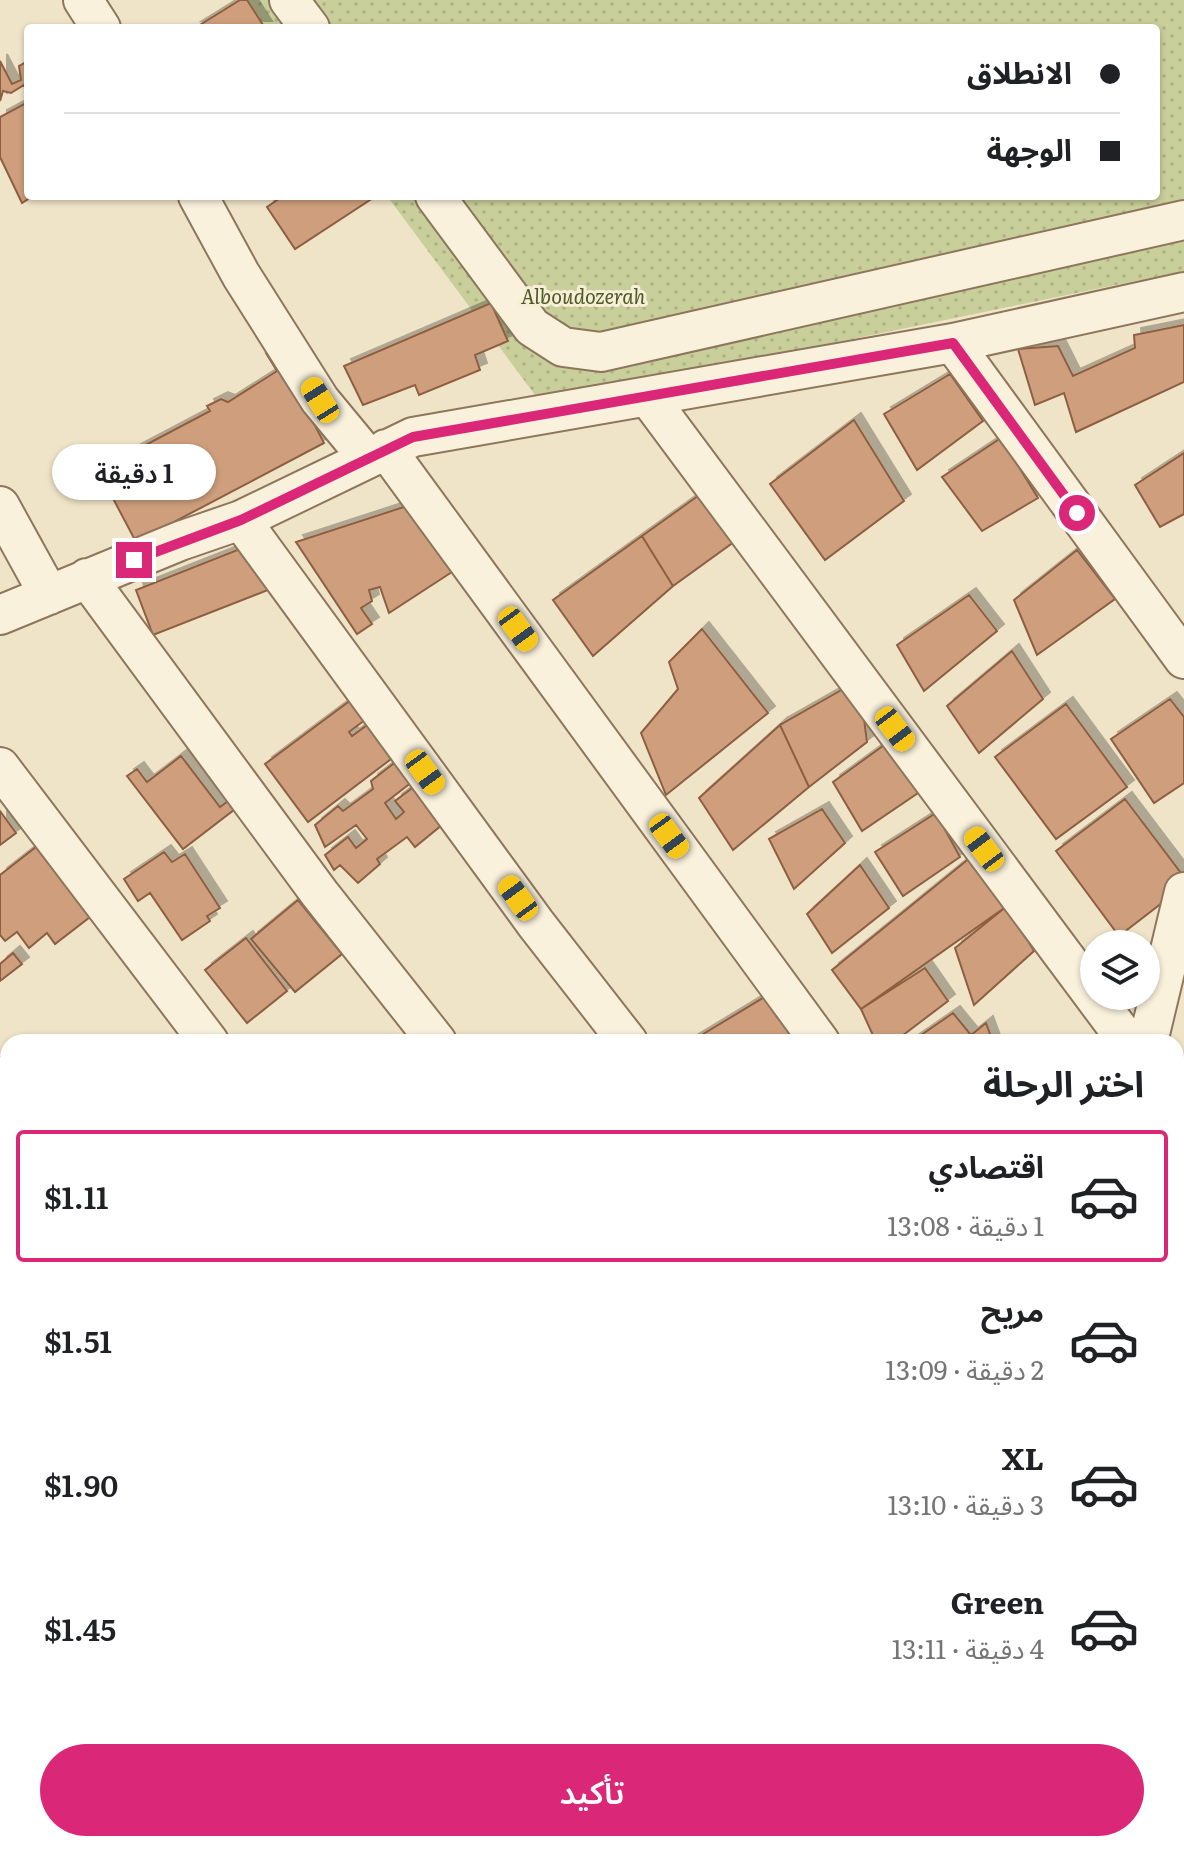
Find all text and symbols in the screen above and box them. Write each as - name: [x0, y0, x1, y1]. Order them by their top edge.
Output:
- text: الانطلاق: [967, 49, 1072, 93]
- text: الوجهة: [987, 126, 1072, 170]
- park label: Alboudozerah: [521, 280, 645, 310]
- car: [297, 373, 343, 427]
- callout: 1 دقيقة: [52, 444, 216, 500]
- text: 1 دقيقة: [95, 452, 173, 491]
- route start: [1059, 495, 1095, 531]
- route end: [116, 542, 152, 578]
- car: [494, 603, 542, 655]
- car: [871, 703, 919, 755]
- car: [401, 746, 449, 798]
- car: [645, 810, 693, 862]
- car: [960, 823, 1008, 875]
- car: [494, 872, 542, 924]
- map controls: [1080, 930, 1160, 1010]
- button: layers: [1080, 930, 1160, 1010]
- text: اختر الرحلة: [983, 1055, 1144, 1108]
- text: اقتصادي: [929, 1143, 1044, 1187]
- icon: car: [1068, 1160, 1140, 1232]
- text: $1.11: [44, 1174, 108, 1218]
- text: 1 دقيقة · 13:08: [887, 1205, 1044, 1244]
- text: مريح: [981, 1287, 1044, 1331]
- icon: car: [1068, 1304, 1140, 1376]
- text: $1.51: [44, 1318, 112, 1362]
- text: 2 دقيقة · 13:09: [885, 1349, 1044, 1388]
- text: XL: [1002, 1435, 1044, 1479]
- icon: car: [1068, 1448, 1140, 1520]
- text: $1.90: [44, 1462, 118, 1506]
- text: 3 دقيقة · 13:10: [887, 1484, 1044, 1523]
- text: Green: [951, 1579, 1044, 1623]
- icon: car: [1068, 1592, 1140, 1664]
- text: $1.45: [44, 1606, 116, 1650]
- text: 4 دقيقة · 13:11: [892, 1628, 1044, 1667]
- button: تأكيد: [40, 1744, 1144, 1836]

